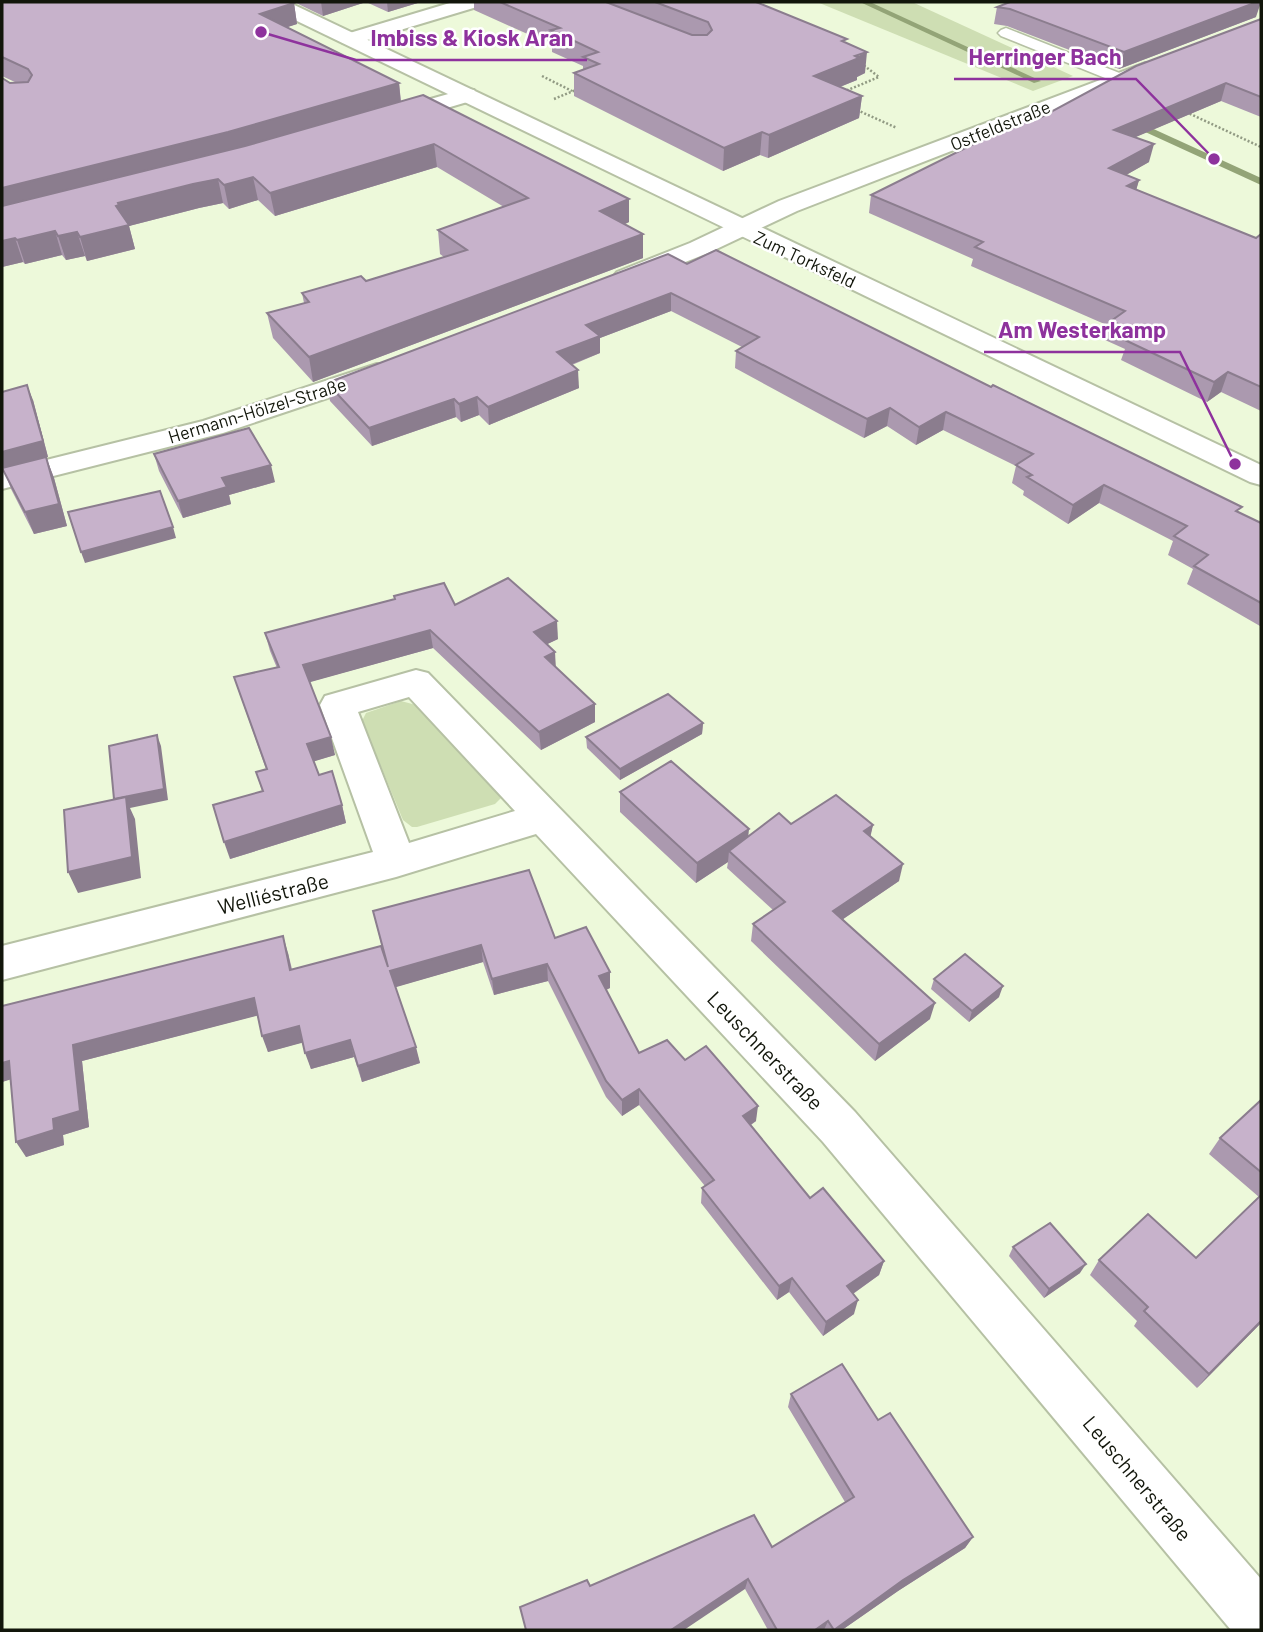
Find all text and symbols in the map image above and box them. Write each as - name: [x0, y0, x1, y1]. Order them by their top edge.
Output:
- callout: Imbiss & Kiosk Aran: [356, 16, 587, 60]
- text: Imbiss & Kiosk Aran: [371, 23, 573, 51]
- callout: Herringer Bach: [954, 35, 1136, 79]
- text: Herringer Bach: [968, 42, 1122, 70]
- street label: Ostfeldstraße: [947, 95, 1053, 155]
- street label: Zum Torksfeld: [750, 226, 860, 292]
- callout: Am Westerkamp: [984, 308, 1180, 352]
- text: Am Westerkamp: [998, 315, 1166, 343]
- street label: Hermann-Hölzel-Straße: [165, 372, 349, 448]
- street label: Welliéstraße: [215, 867, 331, 919]
- street label: Leuschnerstraße: [703, 985, 829, 1115]
- street label: Leuschnerstraße: [1078, 1410, 1198, 1546]

